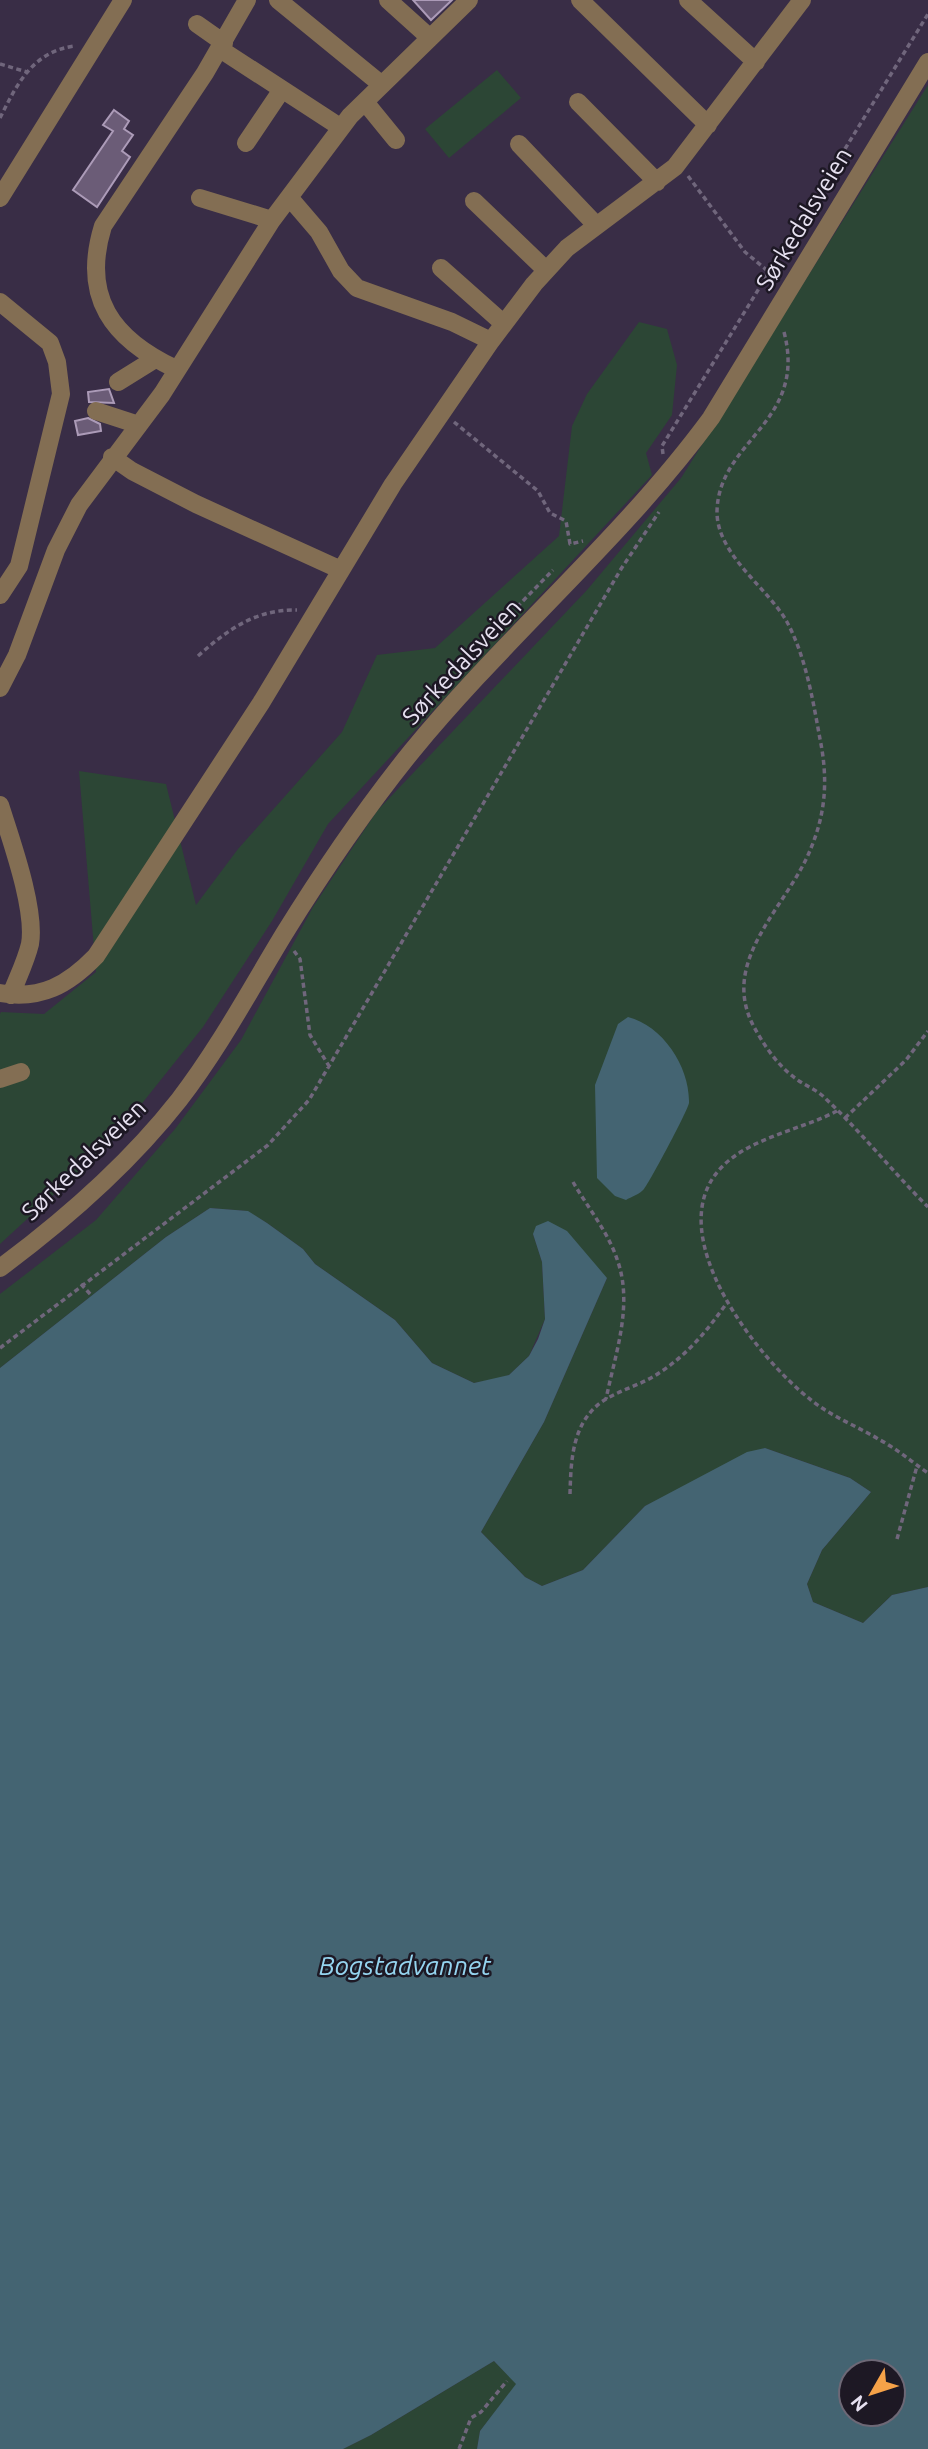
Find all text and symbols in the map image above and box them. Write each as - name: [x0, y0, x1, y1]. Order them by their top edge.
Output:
- street label: Sørkedalsveien: [750, 143, 857, 295]
- street label: Sørkedalsveien: [397, 593, 527, 730]
- street label: Sørkedalsveien: [16, 1094, 151, 1225]
- water label: Bogstadvannet: [319, 1951, 492, 1980]
- north arrow: [837, 2358, 907, 2428]
- text: N: [846, 2391, 872, 2416]

